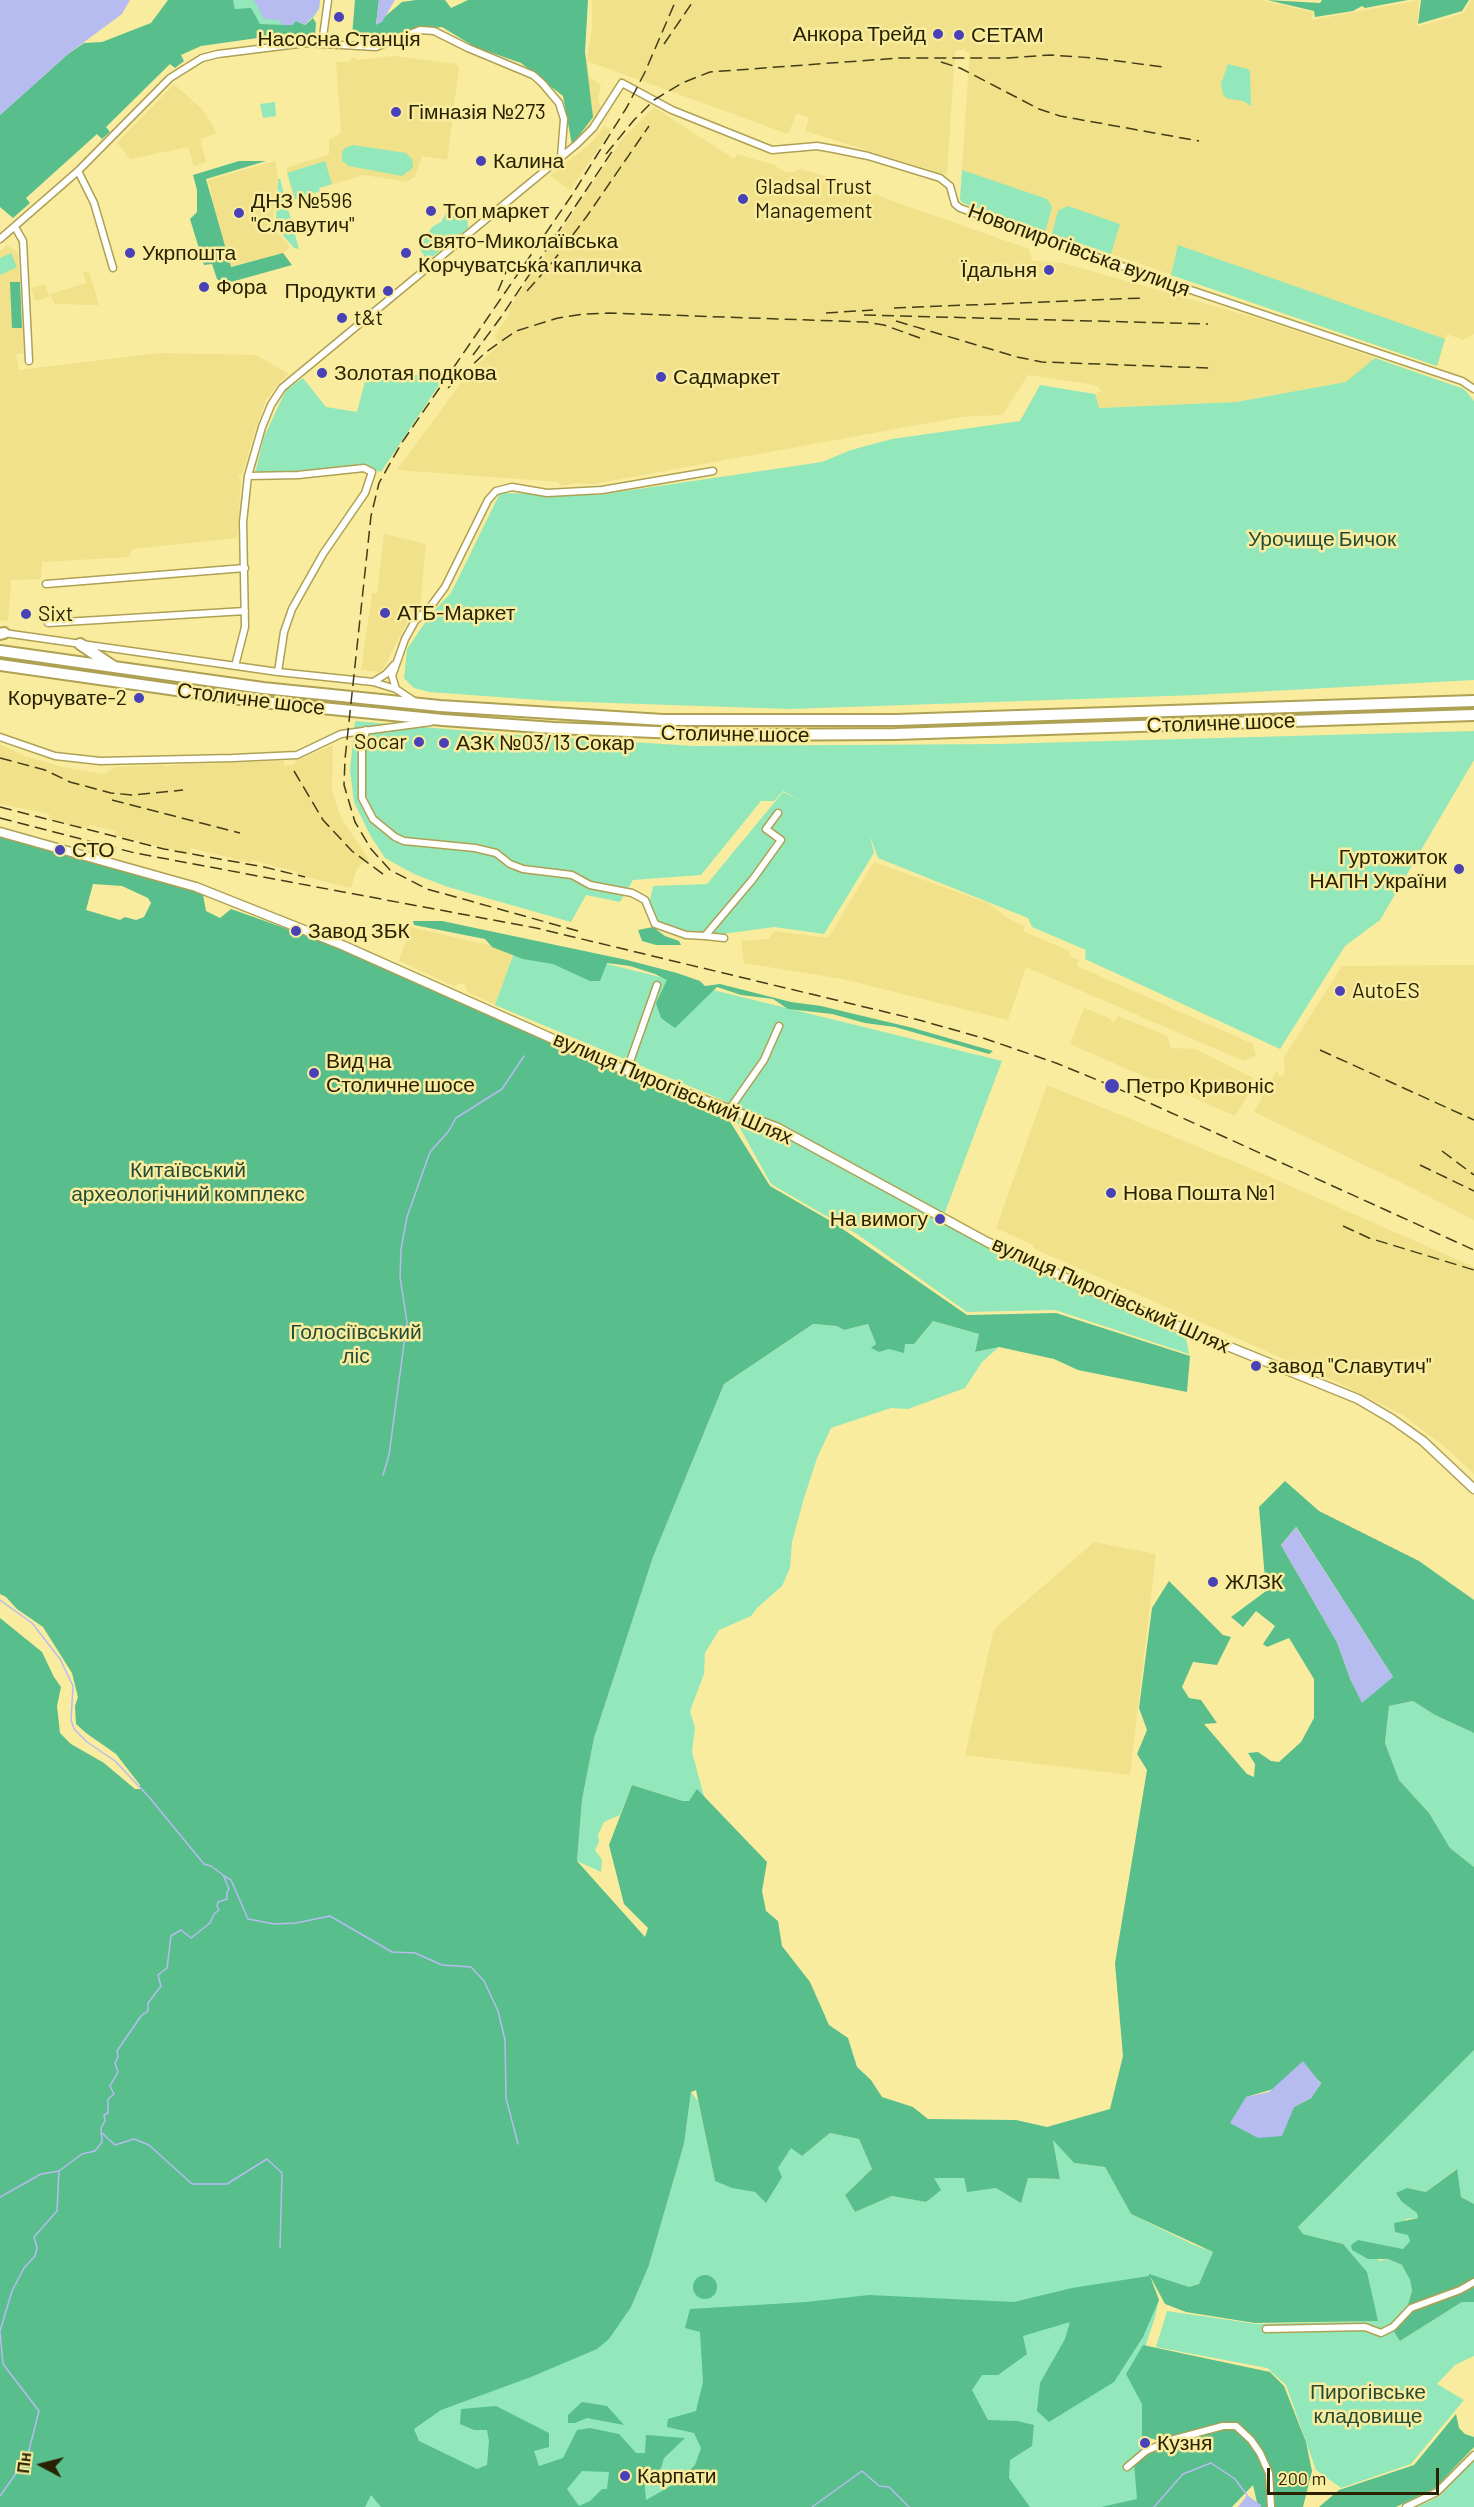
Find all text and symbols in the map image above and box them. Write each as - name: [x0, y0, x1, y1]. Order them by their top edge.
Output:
- marker: Насосна Станція: [332, 10, 346, 24]
- place label: Анкора Трейд: [793, 21, 926, 47]
- place label: СЕТАМ: [971, 22, 1044, 48]
- place label: Насосна Станція: [257, 26, 421, 52]
- marker: Анкора Трейд: [931, 27, 945, 41]
- marker: СЕТАМ: [952, 28, 966, 42]
- place label: Гімназія №273: [408, 99, 546, 125]
- marker: Гімназія №273: [389, 105, 403, 119]
- place label: Калина: [493, 148, 564, 174]
- marker: Калина: [474, 154, 488, 168]
- place label: Gladsal Trust Management: [755, 174, 873, 224]
- place label: ДНЗ №596 "Славутич": [251, 188, 355, 238]
- marker: Gladsal Trust Management: [736, 192, 750, 206]
- place label: Топ маркет: [443, 198, 549, 224]
- street label: Новопирогівська вулиця: [965, 198, 1193, 302]
- marker: Топ маркет: [424, 204, 438, 218]
- marker: ДНЗ №596 "Славутич": [232, 206, 246, 220]
- place label: Свято-Миколаївська Корчуватська капличка: [418, 228, 642, 278]
- place label: Укрпошта: [142, 240, 236, 266]
- marker: Укрпошта: [123, 246, 137, 260]
- marker: Свято-Миколаївська Корчуватська капличка: [399, 246, 413, 260]
- place label: Їдальня: [961, 257, 1037, 283]
- marker: Їдальня: [1042, 263, 1056, 277]
- place label: Фора: [216, 274, 267, 300]
- place label: Продукти: [284, 278, 376, 304]
- marker: Фора: [197, 280, 211, 294]
- marker: Продукти: [381, 284, 395, 298]
- place label: t&t: [354, 305, 383, 331]
- marker: t&t: [335, 311, 349, 325]
- place label: Золотая подкова: [334, 360, 497, 386]
- place label: Садмаркет: [673, 364, 780, 390]
- marker: Золотая подкова: [315, 366, 329, 380]
- marker: Садмаркет: [654, 370, 668, 384]
- park label: Урочище Бичок: [1248, 526, 1396, 552]
- place label: АТБ-Маркет: [397, 600, 515, 626]
- place label: Sixt: [38, 601, 73, 627]
- marker: АТБ-Маркет: [378, 606, 392, 620]
- marker: Sixt: [19, 607, 33, 621]
- street label: Столичне шосе: [176, 677, 326, 721]
- place label: Корчувате-2: [8, 685, 127, 711]
- marker: Корчувате-2: [132, 691, 146, 705]
- street label: Столичне шосе: [1146, 708, 1296, 738]
- street label: Столичне шосе: [660, 720, 810, 748]
- place label: Socar: [354, 729, 407, 755]
- place label: АЗК №03/13 Сокар: [456, 730, 635, 756]
- marker: Socar: [412, 735, 426, 749]
- marker: АЗК №03/13 Сокар: [437, 736, 451, 750]
- place label: СТО: [72, 837, 115, 863]
- marker: СТО: [53, 843, 67, 857]
- place label: Гуртожиток НАПН України: [1309, 844, 1447, 894]
- marker: Гуртожиток НАПН України: [1452, 862, 1466, 876]
- place label: Завод ЗБК: [308, 918, 410, 944]
- marker: Завод ЗБК: [289, 924, 303, 938]
- place label: AutoES: [1352, 978, 1420, 1004]
- marker: AutoES: [1333, 984, 1347, 998]
- street label: вулиця Пирогівський Шлях: [550, 1026, 796, 1150]
- place label: Вид на Столичне шосе: [326, 1048, 475, 1098]
- marker: Вид на Столичне шосе: [307, 1066, 321, 1080]
- place label: Петро Кривоніс: [1126, 1073, 1274, 1099]
- marker: Петро Кривоніс: [1103, 1077, 1121, 1095]
- park label: Китаївський археологічний комплекс: [71, 1157, 305, 1207]
- place label: Нова Пошта №1: [1123, 1180, 1275, 1206]
- marker: Нова Пошта №1: [1104, 1186, 1118, 1200]
- place label: На вимогу: [830, 1206, 928, 1232]
- marker: На вимогу: [933, 1212, 947, 1226]
- street label: вулиця Пирогівський Шлях: [988, 1231, 1234, 1359]
- park label: Голосіївський ліс: [290, 1319, 422, 1369]
- place label: завод "Славутич": [1268, 1353, 1432, 1379]
- marker: завод "Славутич": [1249, 1359, 1263, 1373]
- place label: ЖЛЗК: [1225, 1569, 1283, 1595]
- marker: ЖЛЗК: [1206, 1575, 1220, 1589]
- park label: Пирогівське кладовище: [1310, 2379, 1426, 2429]
- place label: Кузня: [1157, 2430, 1212, 2456]
- north arrow: [12, 2435, 72, 2495]
- marker: Кузня: [1138, 2436, 1152, 2450]
- text: Пн: [13, 2451, 34, 2474]
- scale bar: [1270, 2456, 1442, 2494]
- place label: Карпати: [637, 2463, 717, 2489]
- text: 200 m: [1278, 2467, 1326, 2489]
- marker: Карпати: [618, 2469, 632, 2483]

